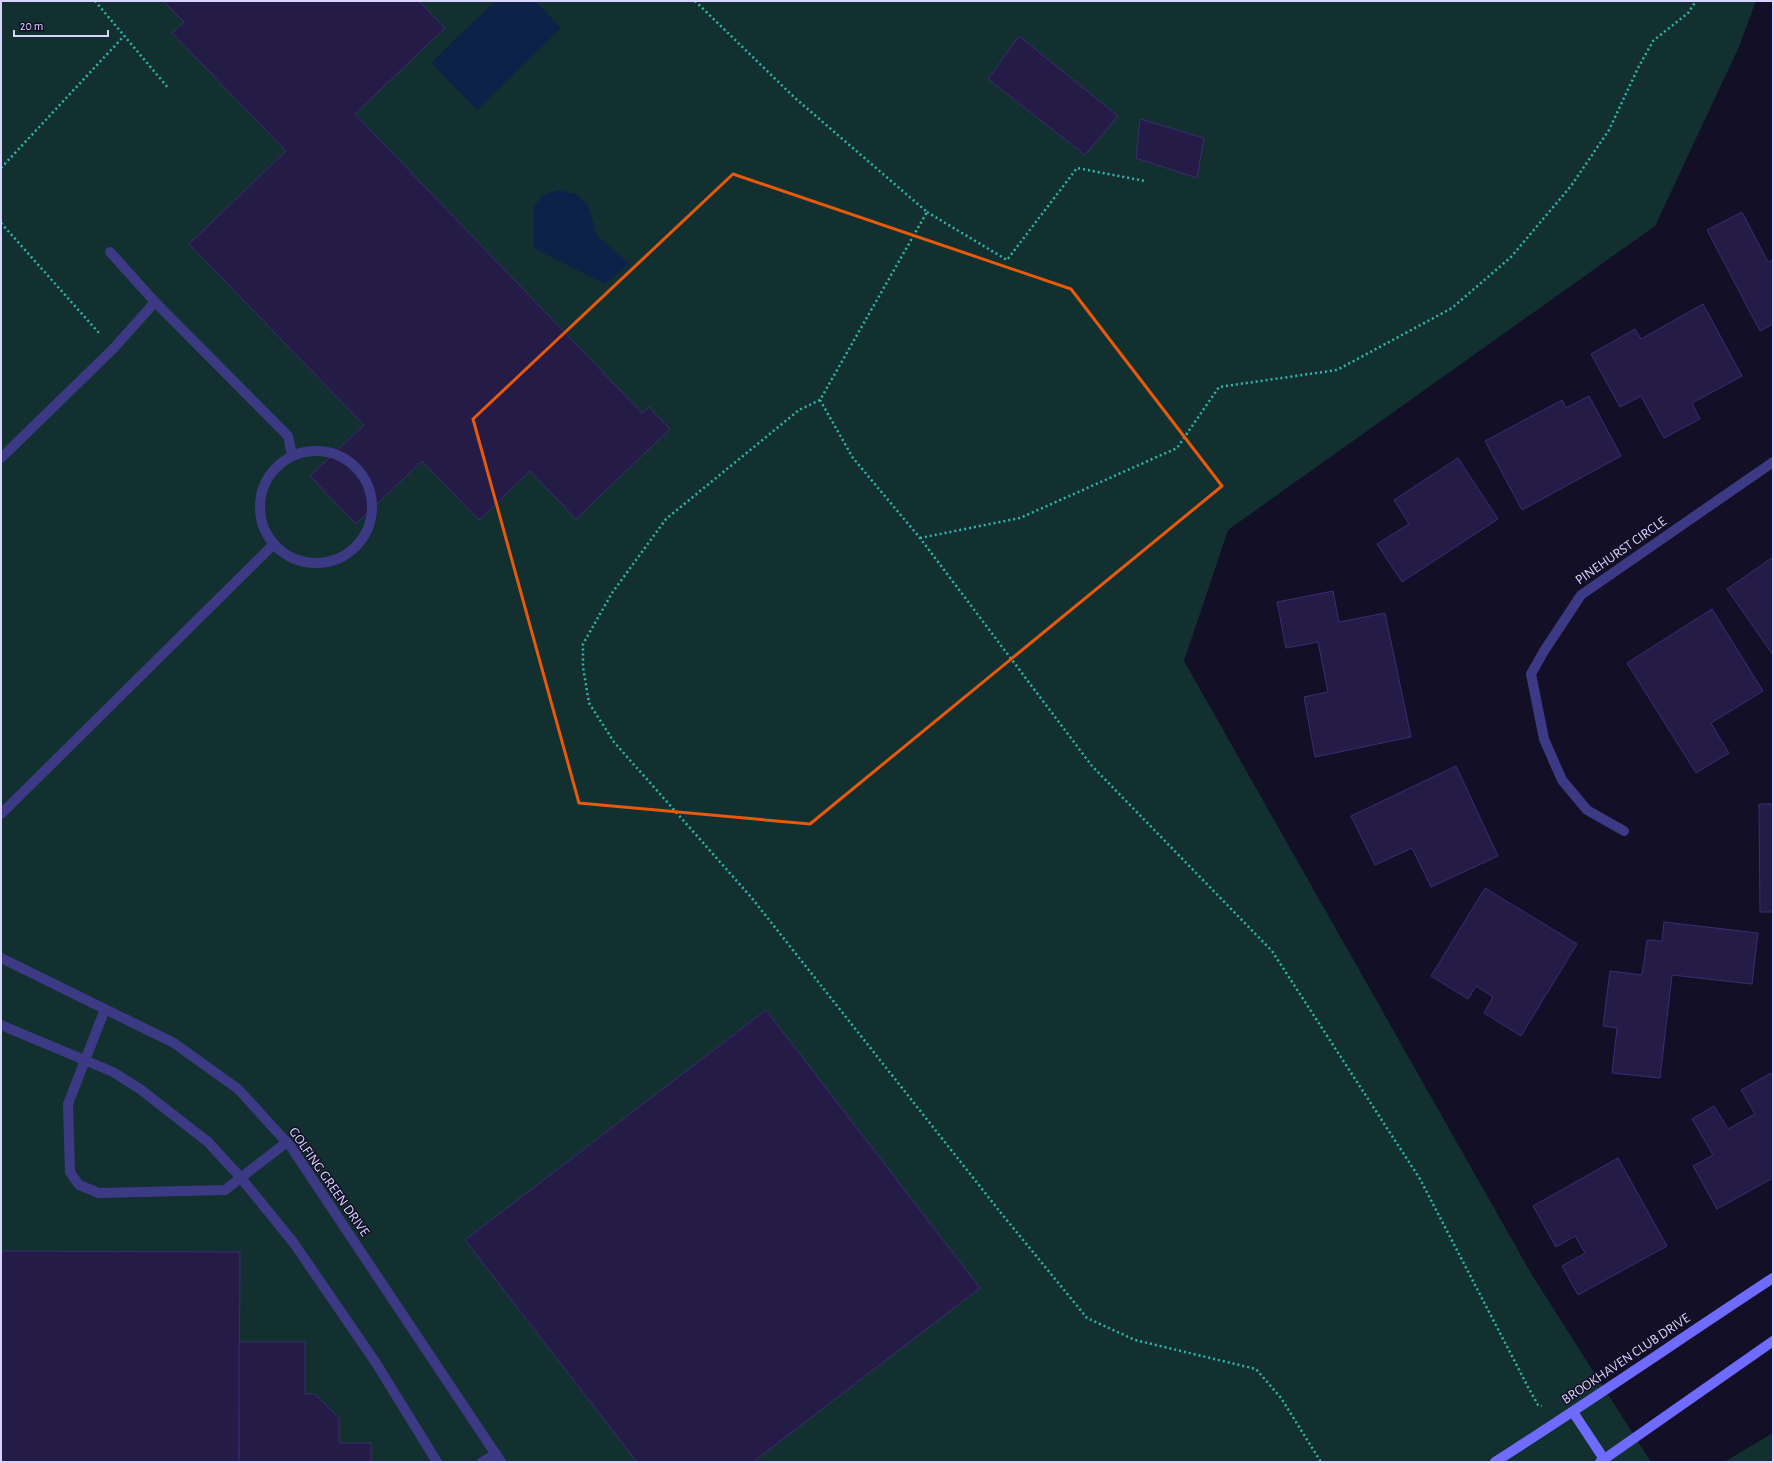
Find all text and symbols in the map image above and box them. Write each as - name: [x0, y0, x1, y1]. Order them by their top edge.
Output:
- scale bar: [14, 12, 108, 38]
- text: 20 m: [20, 20, 43, 32]
- street label: PINEHURST CIRCLE: [1573, 514, 1669, 588]
- street label: GOLFING GREEN DRIVE: [286, 1125, 372, 1239]
- street label: BROOKHAVEN CLUB DRIVE: [1559, 1311, 1693, 1407]

